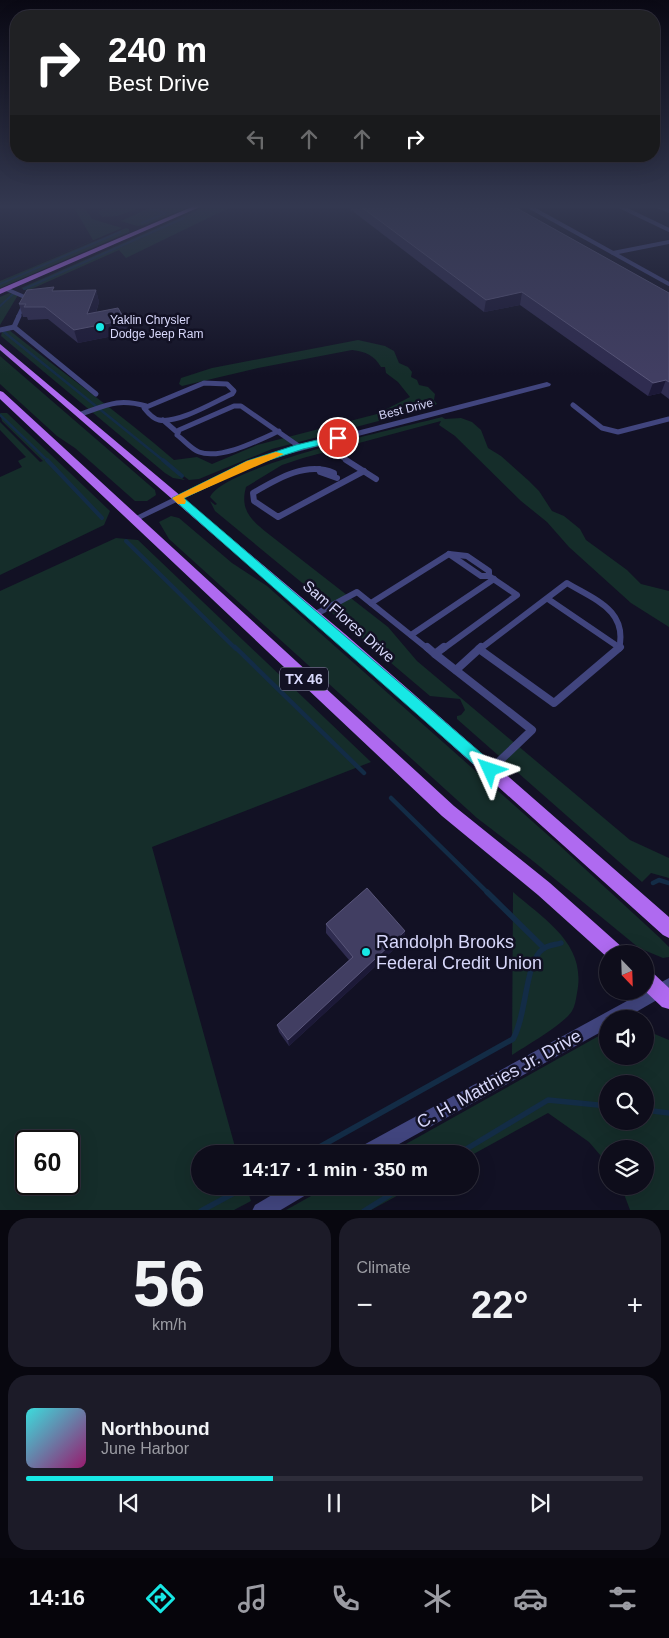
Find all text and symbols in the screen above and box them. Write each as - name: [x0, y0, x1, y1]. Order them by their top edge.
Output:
- icon: right: [25, 30, 90, 95]
- text: 240 m: [108, 30, 207, 69]
- text: Best Drive: [108, 71, 209, 96]
- icon: left: [242, 125, 270, 153]
- icon: ahead: [295, 125, 323, 153]
- icon: ahead: [348, 125, 376, 153]
- icon: right: [401, 125, 429, 153]
- place label: Yaklin Chrysler Dodge Jeep Ram: [110, 313, 203, 341]
- marker: Yaklin Chrysler Dodge Jeep Ram: [94, 321, 106, 333]
- street label: Best Drive: [377, 395, 435, 422]
- pin: [317, 417, 359, 459]
- icon: arrive: [324, 424, 352, 452]
- street label: Sam Flores Drive: [300, 577, 398, 665]
- road number: TX 46: [280, 668, 328, 691]
- position arrow: [463, 743, 515, 795]
- place label: Randolph Brooks Federal Credit Union: [376, 932, 542, 973]
- north arrow: [599, 945, 654, 1000]
- map controls: [599, 945, 654, 1195]
- marker: Randolph Brooks Federal Credit Union: [360, 946, 372, 958]
- button: sound: [599, 1010, 654, 1065]
- street label: C. H. Matthies Jr. Drive: [413, 1025, 585, 1133]
- button: search: [599, 1075, 654, 1130]
- speed limit sign: 60: [15, 1130, 80, 1195]
- button: layers: [599, 1140, 654, 1195]
- text: 14:17 · 1 min · 350 m: [242, 1159, 428, 1180]
- text: 56: [133, 1247, 205, 1320]
- text: Climate: [357, 1259, 411, 1276]
- text: 22°: [471, 1284, 528, 1326]
- text: −: [357, 1289, 373, 1320]
- text: +: [627, 1289, 643, 1320]
- text: km/h: [152, 1316, 187, 1333]
- text: Northbound: [101, 1418, 210, 1439]
- text: June Harbor: [101, 1440, 189, 1457]
- icon: previous: [115, 1489, 143, 1517]
- icon: pause: [320, 1489, 348, 1517]
- icon: next: [526, 1489, 554, 1517]
- icon: directions: [143, 1581, 178, 1616]
- icon: music: [235, 1581, 270, 1616]
- icon: phone: [328, 1581, 363, 1616]
- icon: climate: [420, 1581, 455, 1616]
- icon: car: [513, 1581, 548, 1616]
- icon: filters: [605, 1581, 640, 1616]
- text: 14:16: [29, 1585, 85, 1610]

